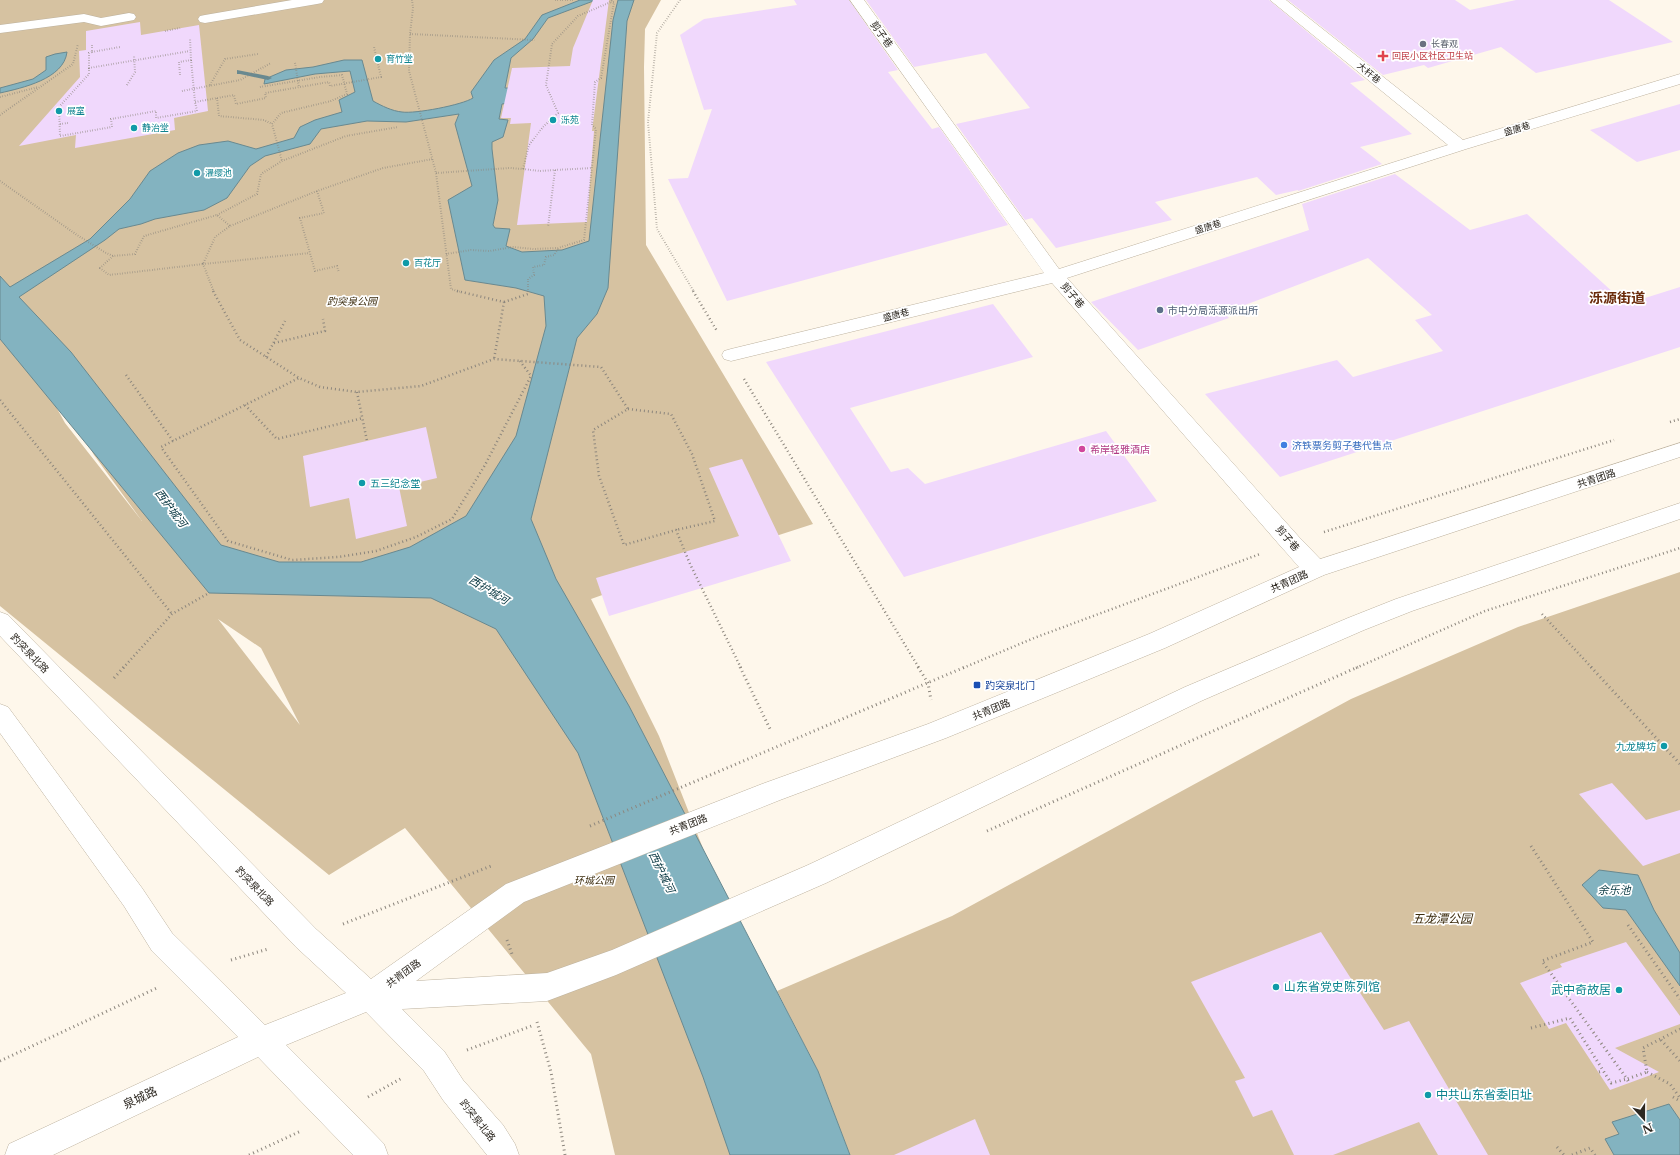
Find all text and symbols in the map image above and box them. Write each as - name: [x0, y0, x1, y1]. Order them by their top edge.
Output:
- street label: 剪子巷: [868, 18, 896, 50]
- place label: 长春观: [1431, 38, 1458, 49]
- marker: 长春观: [1418, 39, 1428, 49]
- marker: 回民小区社区卫生站: [1377, 50, 1389, 62]
- place label: 回民小区社区卫生站: [1392, 50, 1473, 61]
- place label: 育竹堂: [386, 53, 413, 64]
- marker: 育竹堂: [373, 54, 383, 64]
- street label: 大杆巷: [1355, 60, 1383, 85]
- place label: 展室: [67, 105, 85, 116]
- marker: 展室: [54, 106, 64, 116]
- place label: 泺苑: [561, 114, 579, 125]
- marker: 泺苑: [548, 115, 558, 125]
- street label: 盛唐巷: [1502, 119, 1531, 138]
- place label: 静治堂: [142, 122, 169, 133]
- marker: 静治堂: [129, 123, 139, 133]
- place label: 濯缨池: [205, 167, 232, 178]
- marker: 濯缨池: [192, 168, 202, 178]
- street label: 盛唐巷: [1193, 217, 1222, 236]
- place label: 百花厅: [414, 257, 441, 268]
- marker: 百花厅: [401, 258, 411, 268]
- street label: 剪子巷: [1058, 280, 1087, 311]
- district label: 泺源街道: [1589, 289, 1645, 307]
- park label: 趵突泉公园: [327, 295, 379, 308]
- place label: 市中分局泺源派出所: [1168, 304, 1258, 317]
- marker: 市中分局泺源派出所: [1155, 305, 1165, 315]
- street label: 盛唐巷: [881, 306, 910, 323]
- place label: 济铁票务剪子巷代售点: [1292, 439, 1392, 452]
- marker: 济铁票务剪子巷代售点: [1279, 440, 1289, 450]
- place label: 希岸轻雅酒店: [1090, 443, 1150, 456]
- marker: 希岸轻雅酒店: [1077, 444, 1087, 454]
- street label: 共青团路: [1575, 466, 1617, 491]
- place label: 五三纪念堂: [370, 477, 420, 490]
- marker: 五三纪念堂: [357, 478, 367, 488]
- water label: 西护城河: [152, 486, 191, 531]
- street label: 剪子巷: [1273, 523, 1302, 554]
- street label: 共青团路: [1268, 567, 1310, 596]
- water label: 西护城河: [467, 573, 513, 608]
- street label: 趵突泉北路: [8, 631, 52, 676]
- place label: 趵突泉北门: [985, 679, 1035, 692]
- marker: 趵突泉北门: [972, 680, 982, 690]
- street label: 共青团路: [970, 696, 1012, 723]
- place label: 九龙牌坊: [1616, 740, 1656, 753]
- marker: 九龙牌坊: [1659, 741, 1669, 751]
- street label: 共青团路: [667, 811, 709, 838]
- water label: 西护城河: [646, 849, 679, 897]
- street label: 趵突泉北路: [233, 864, 277, 909]
- park label: 环城公园: [574, 874, 616, 887]
- water label: 余乐池: [1598, 883, 1631, 897]
- park label: 五龙潭公园: [1412, 911, 1474, 926]
- street label: 共青团路: [383, 956, 423, 990]
- place label: 山东省党史陈列馆: [1284, 979, 1380, 994]
- marker: 山东省党史陈列馆: [1271, 982, 1281, 992]
- place label: 武中奇故居: [1551, 982, 1611, 997]
- marker: 武中奇故居: [1614, 985, 1624, 995]
- street label: 泉城路: [120, 1083, 159, 1112]
- place label: 中共山东省委旧址: [1436, 1087, 1532, 1102]
- marker: 中共山东省委旧址: [1423, 1090, 1433, 1100]
- street label: 趵突泉北路: [457, 1097, 498, 1144]
- north arrow: [1624, 1099, 1664, 1139]
- text: N: [1640, 1120, 1655, 1137]

